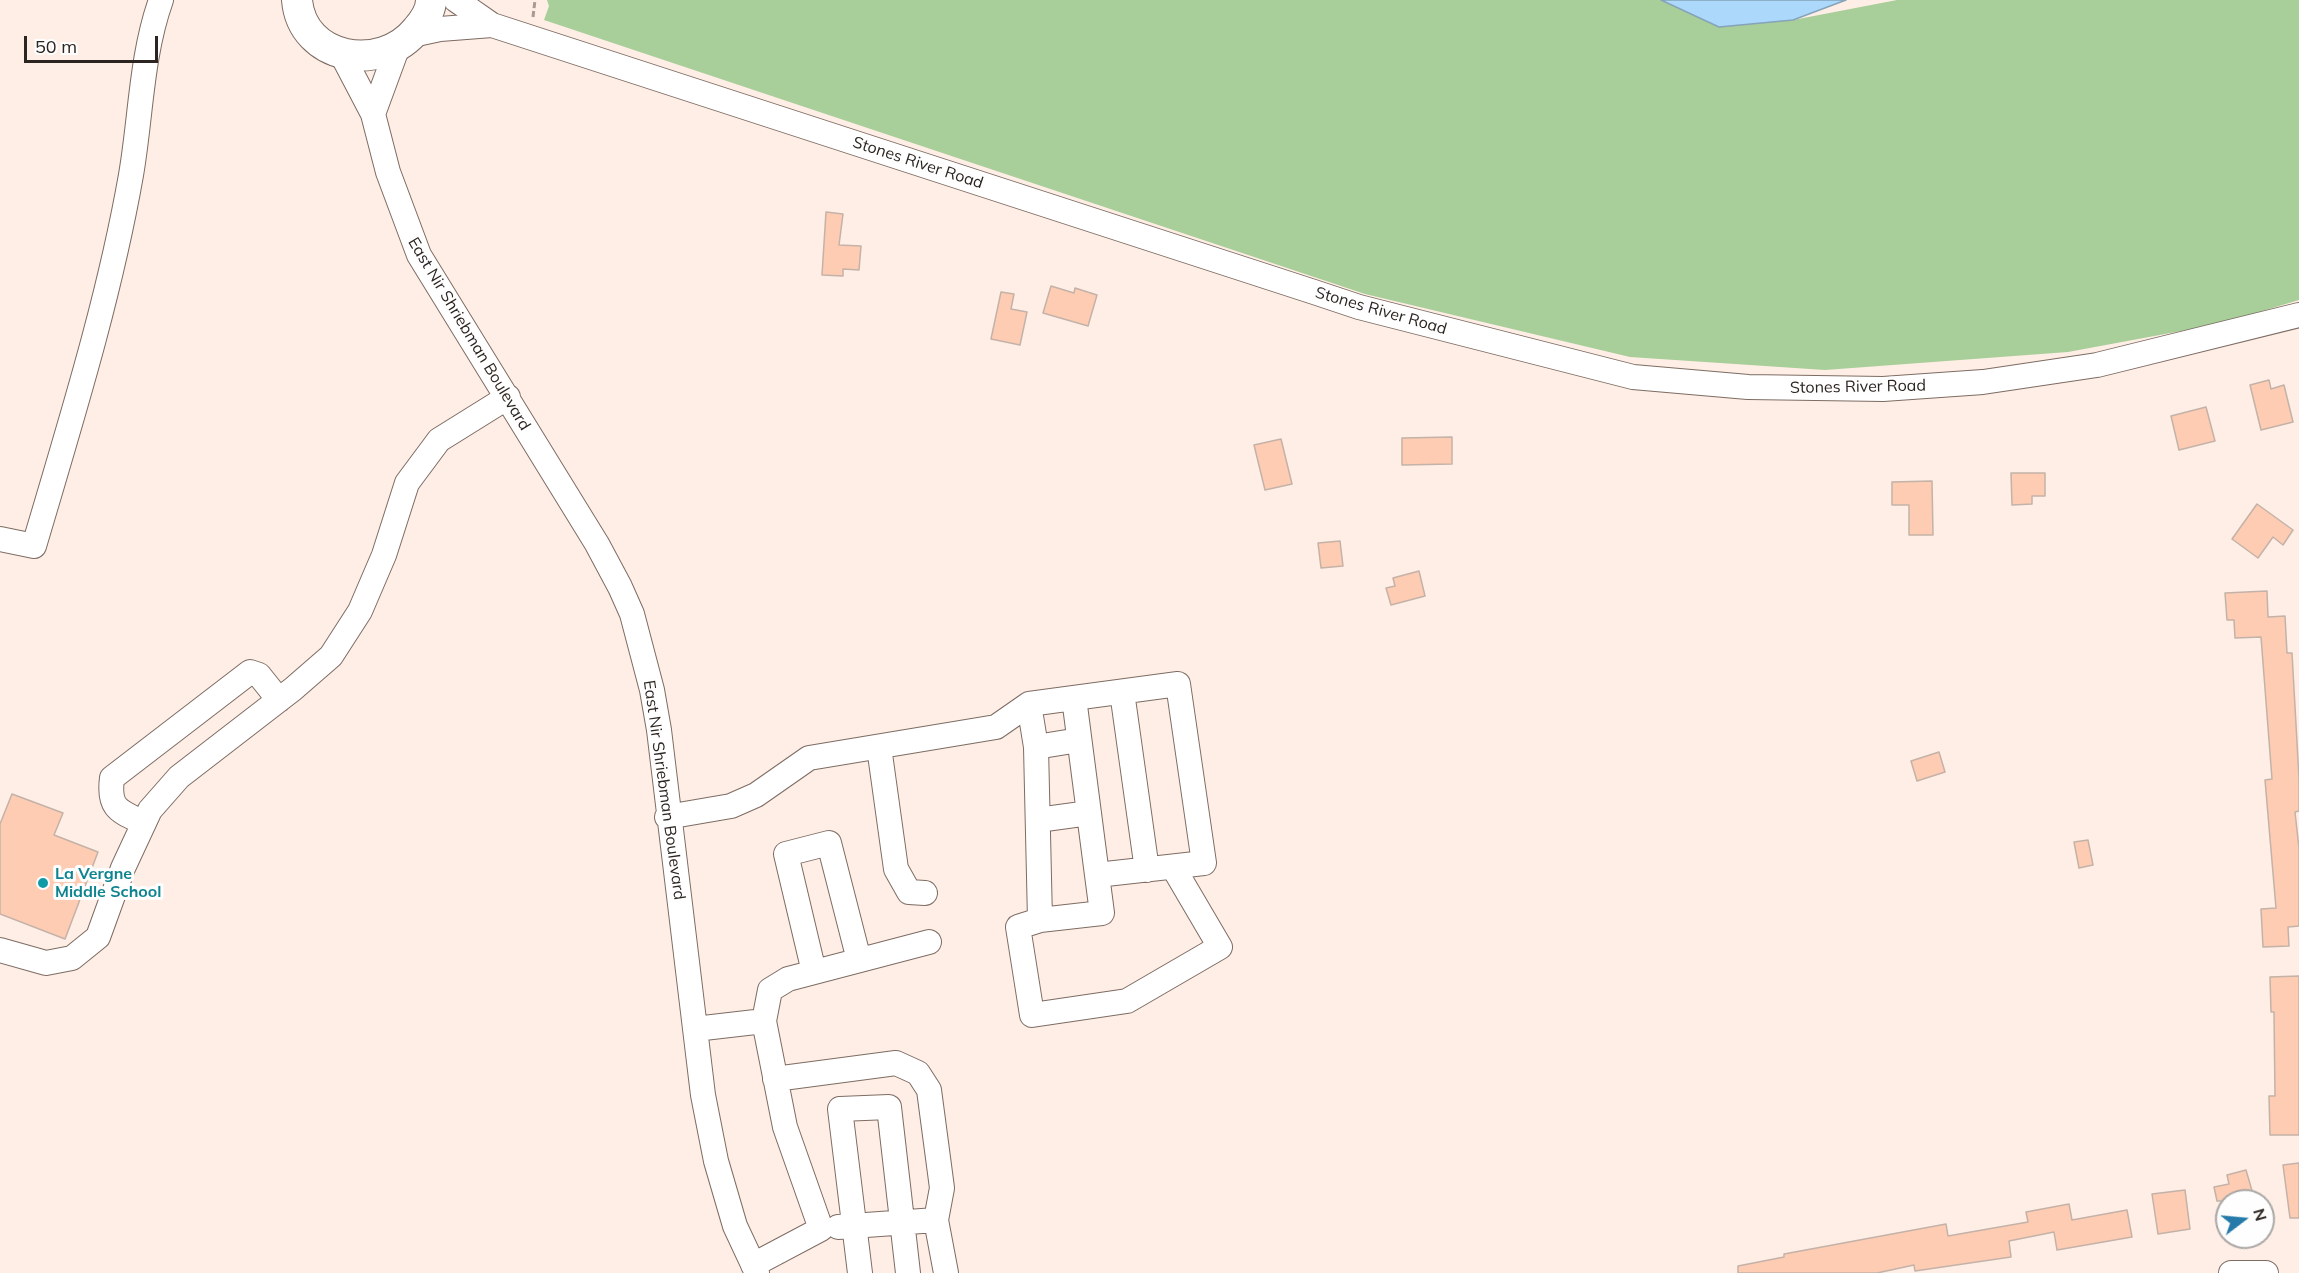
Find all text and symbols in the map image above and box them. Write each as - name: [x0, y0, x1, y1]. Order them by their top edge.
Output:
- scale bar: [27, 24, 160, 62]
- text: 50 m: [35, 35, 77, 58]
- street label: Stones River Road: [850, 133, 986, 193]
- street label: East Nir Shriebman Boulevard: [404, 234, 534, 434]
- street label: Stones River Road: [1313, 283, 1449, 339]
- street label: Stones River Road: [1790, 376, 1926, 398]
- street label: East Nir Shriebman Boulevard: [639, 679, 689, 901]
- place label: La Vergne Middle School: [55, 864, 161, 902]
- marker: La Vergne Middle School: [36, 876, 50, 890]
- north arrow: [2215, 1189, 2275, 1249]
- text: N: [2249, 1206, 2272, 1223]

